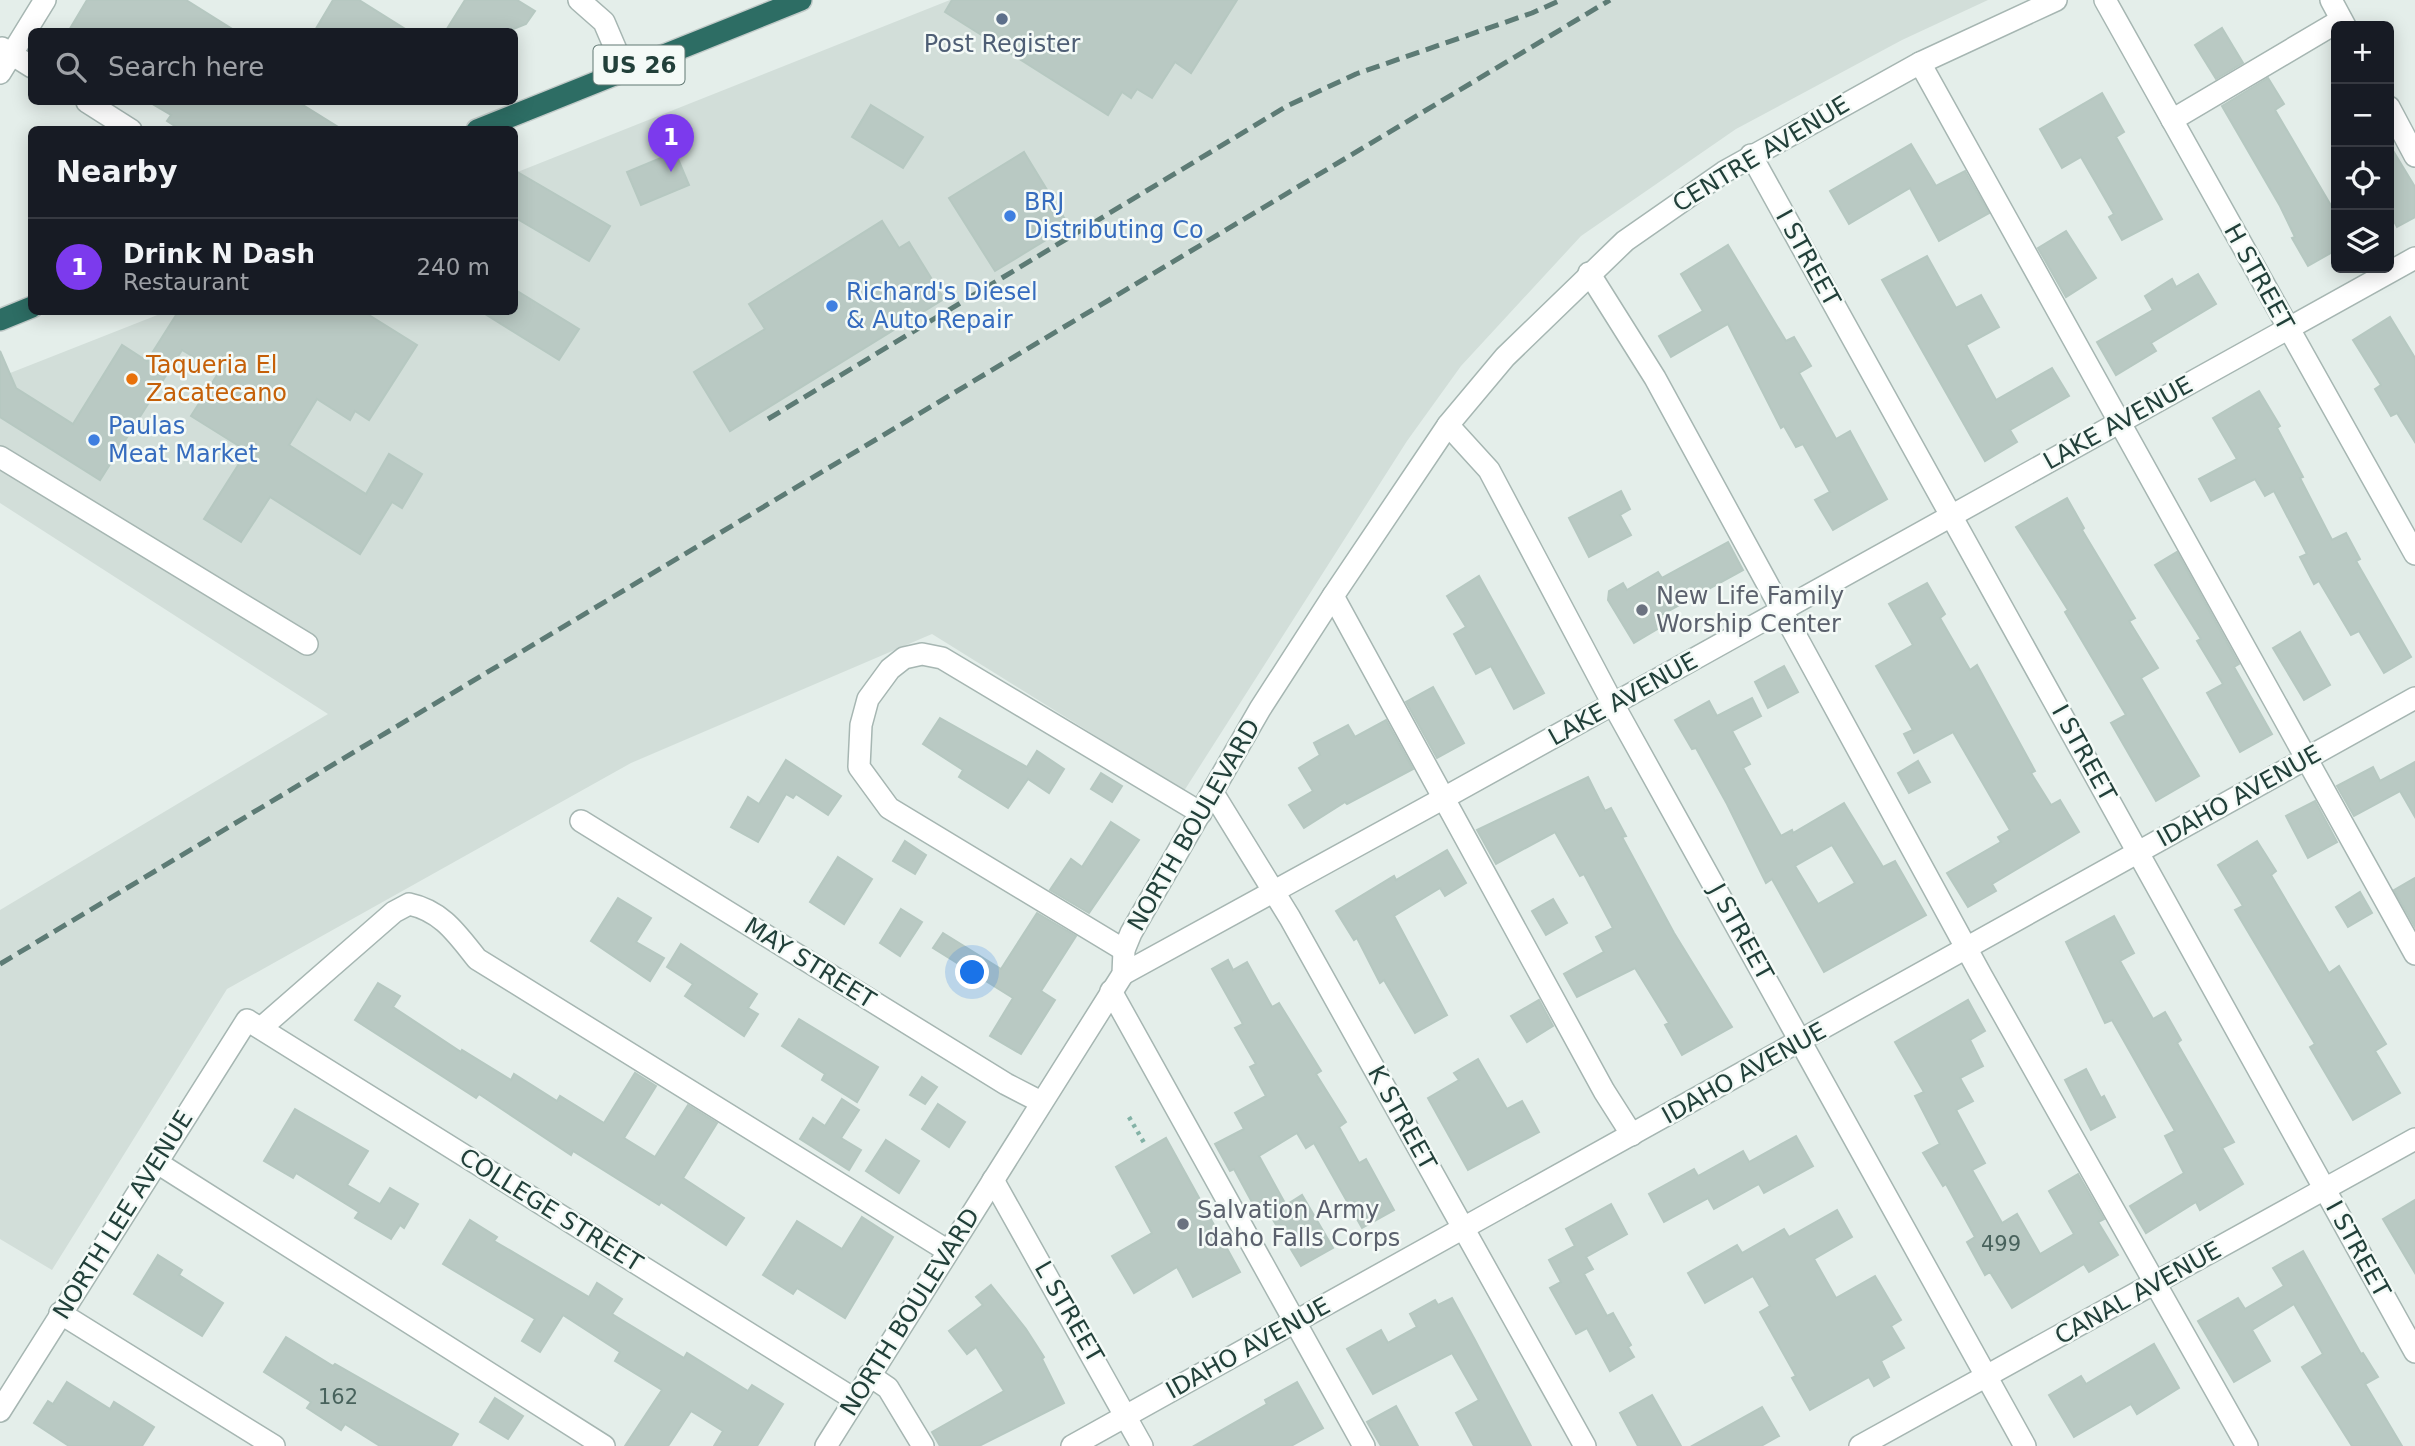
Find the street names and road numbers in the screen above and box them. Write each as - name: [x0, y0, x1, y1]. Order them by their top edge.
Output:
- road number: US 26: [594, 46, 684, 85]
- street label: CENTRE AVENUE: [1668, 90, 1854, 218]
- street label: I STREET: [1770, 205, 1846, 312]
- street label: H STREET: [2218, 219, 2300, 335]
- street label: LAKE AVENUE: [2039, 371, 2197, 475]
- street label: LAKE AVENUE: [1544, 647, 1702, 751]
- street label: I STREET: [2046, 700, 2122, 807]
- street label: NORTH BOULEVARD: [1122, 714, 1266, 936]
- street label: IDAHO AVENUE: [2152, 739, 2326, 853]
- street label: J STREET: [1702, 877, 1779, 986]
- street label: MAY STREET: [739, 912, 881, 1015]
- street label: IDAHO AVENUE: [1657, 1016, 1831, 1130]
- street label: K STREET: [1362, 1061, 1442, 1175]
- street label: NORTH LEE AVENUE: [47, 1106, 199, 1324]
- street label: COLLEGE STREET: [454, 1142, 648, 1278]
- street label: I STREET: [2320, 1196, 2396, 1303]
- street label: NORTH BOULEVARD: [835, 1203, 985, 1421]
- street label: CANAL AVENUE: [2050, 1236, 2226, 1350]
- street label: L STREET: [1029, 1256, 1109, 1368]
- street label: IDAHO AVENUE: [1161, 1291, 1335, 1405]

